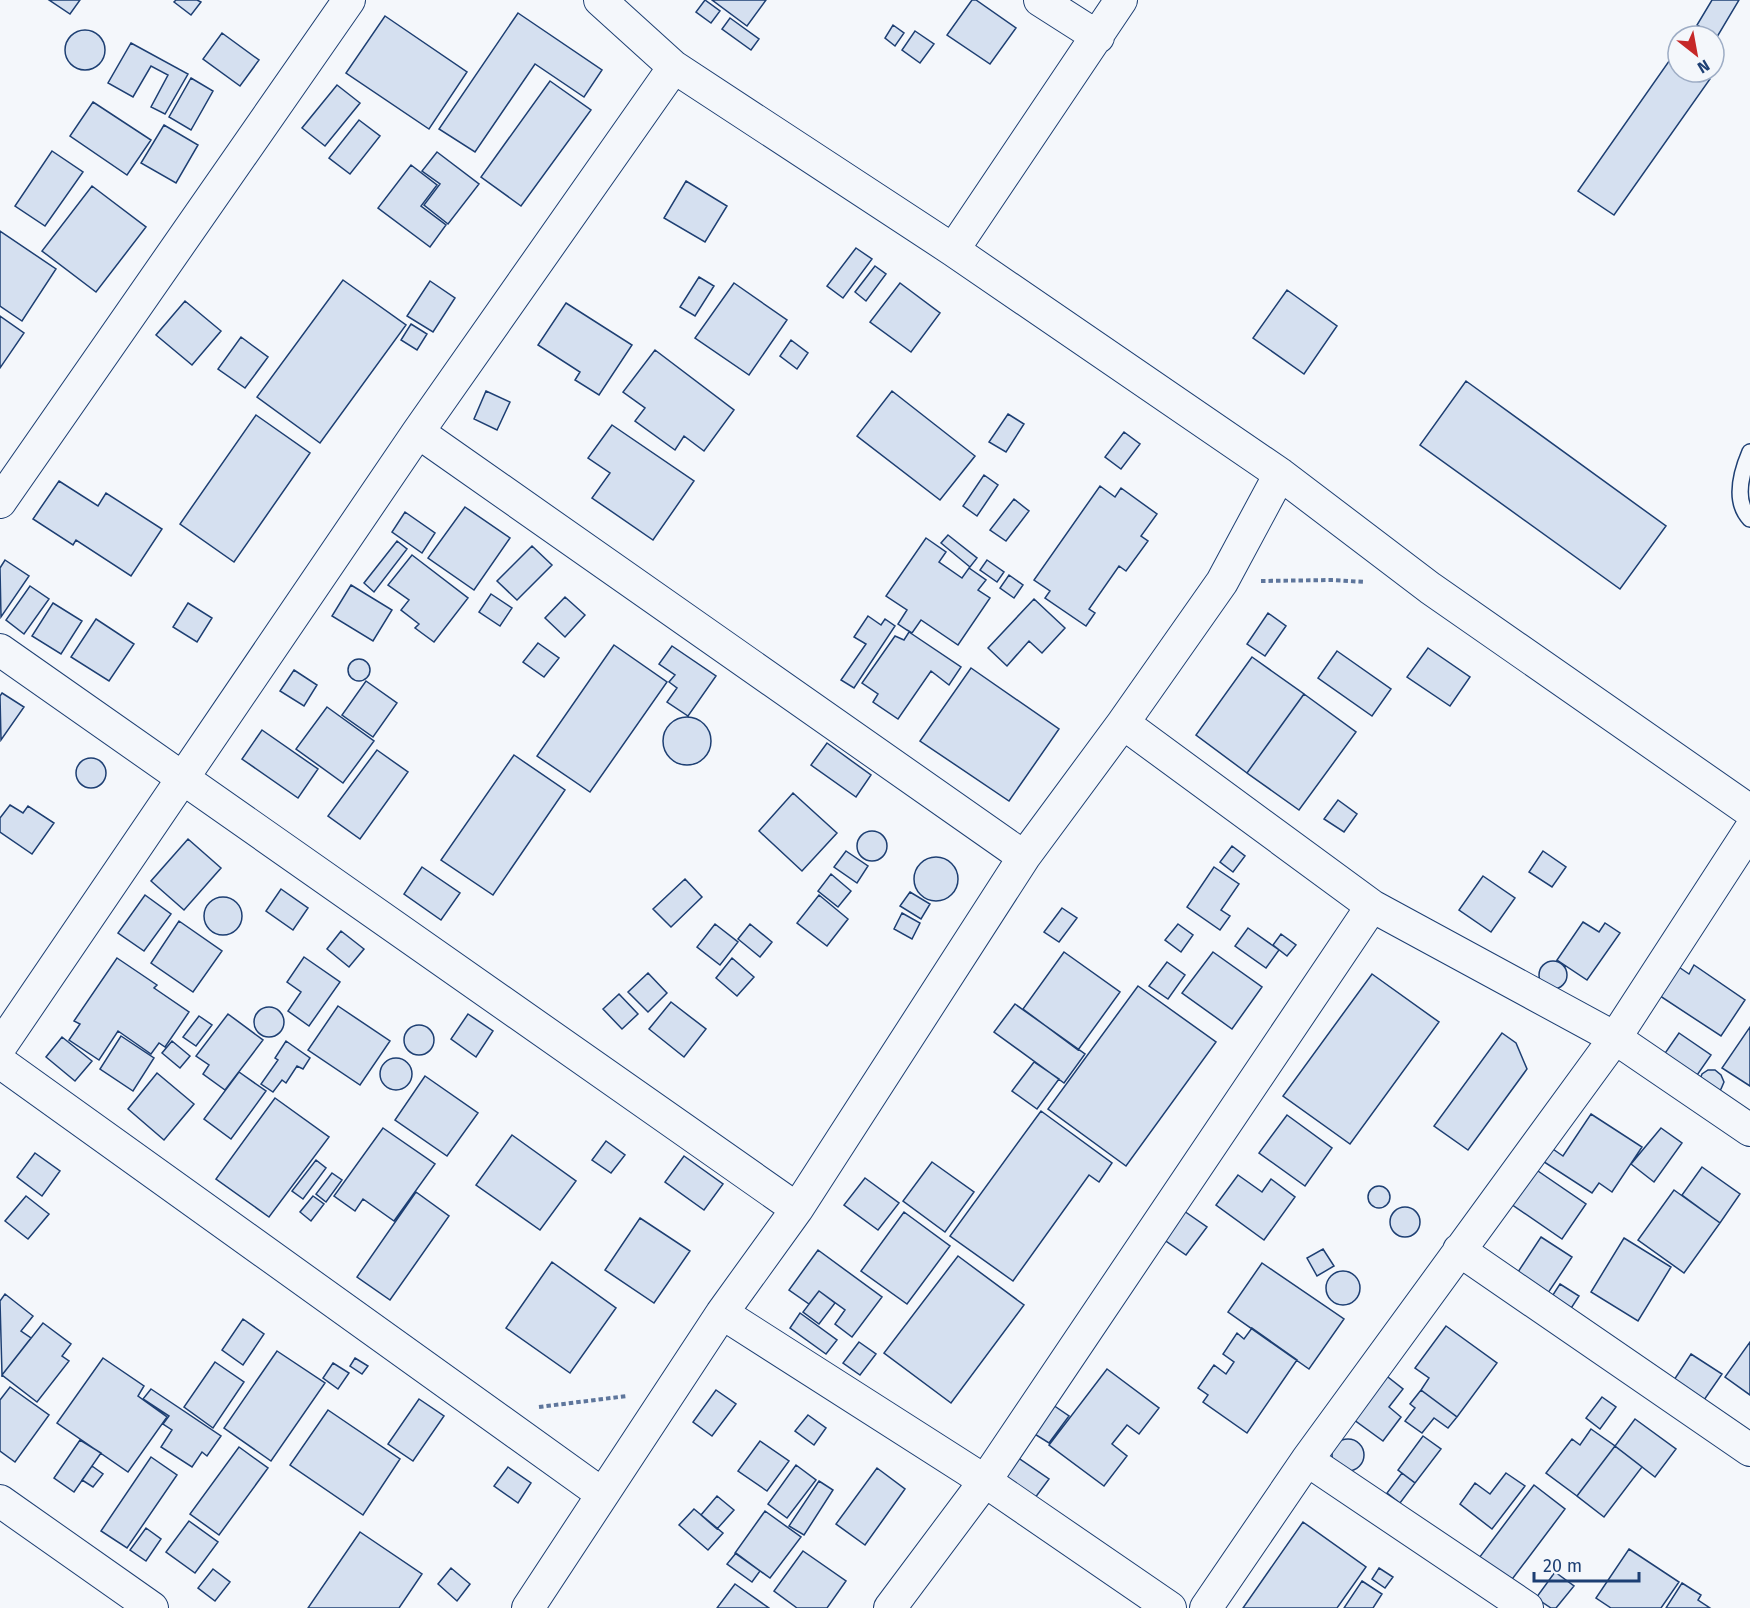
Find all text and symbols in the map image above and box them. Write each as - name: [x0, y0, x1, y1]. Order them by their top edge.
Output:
- north arrow: [1666, 24, 1726, 84]
- text: N: [1694, 56, 1713, 77]
- scale bar: [1534, 1545, 1639, 1583]
- text: 20 m: [1543, 1555, 1582, 1577]

